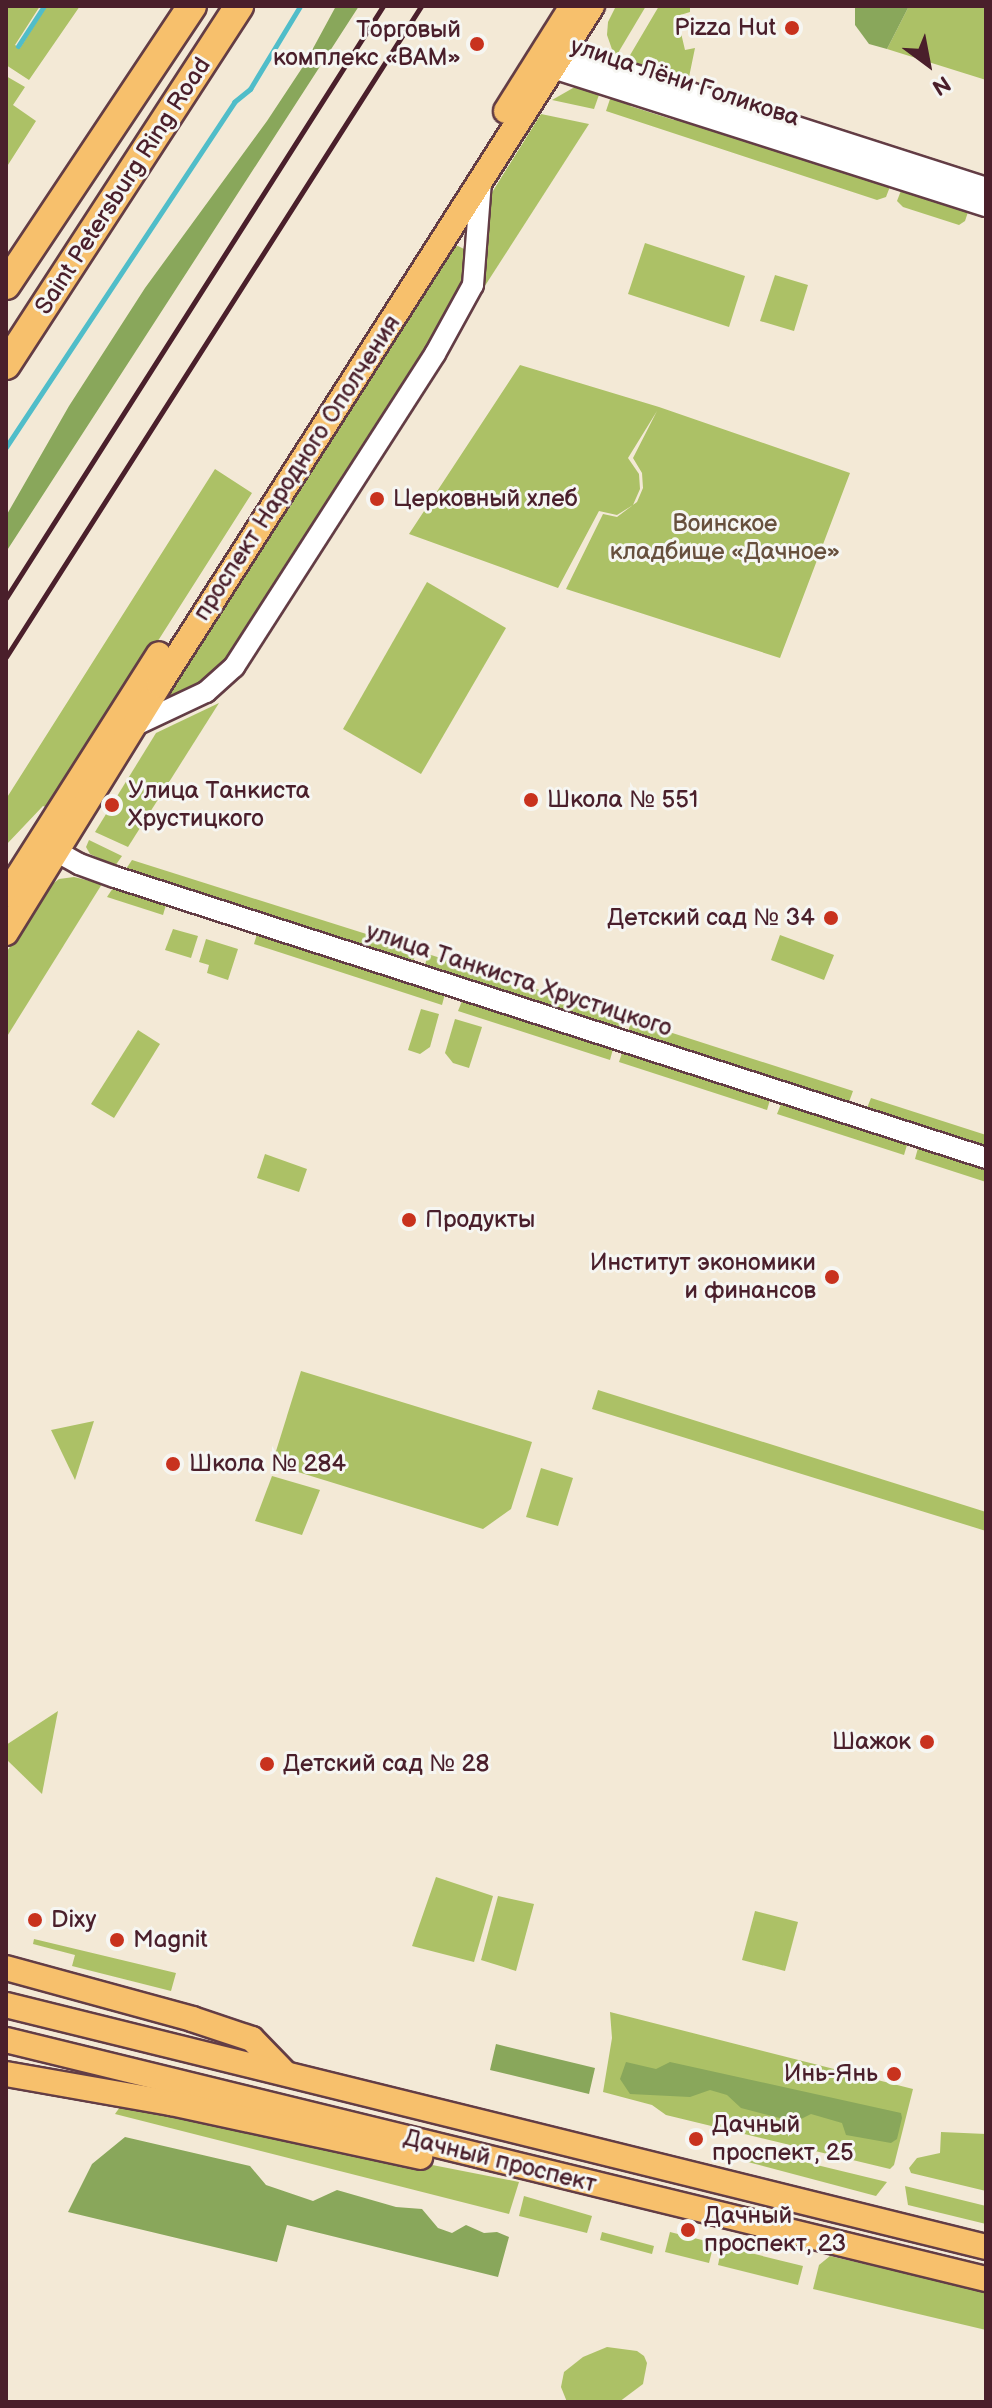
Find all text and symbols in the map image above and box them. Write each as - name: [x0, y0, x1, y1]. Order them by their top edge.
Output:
- place label: Pizza Hut: [674, 14, 776, 42]
- place label: Торговый комплекс «ВАМ»: [273, 16, 461, 72]
- marker: Pizza Hut: [783, 19, 801, 37]
- north arrow: [888, 24, 968, 104]
- street label: улица Лёни Голикова: [567, 31, 803, 133]
- marker: Торговый комплекс «ВАМ»: [468, 35, 486, 53]
- street label: Saint Petersburg Ring Road: [29, 52, 217, 320]
- text: N: [927, 69, 955, 101]
- street label: проспект Народного Ополчения: [187, 310, 407, 626]
- place label: Церковный хлеб: [393, 485, 578, 513]
- marker: Церковный хлеб: [368, 490, 386, 508]
- park label: Воинское кладбище «Дачное»: [610, 510, 840, 566]
- place label: Улица Танкиста Хрустицкого: [128, 777, 310, 833]
- place label: Школа № 551: [547, 786, 698, 814]
- marker: Школа № 551: [522, 791, 540, 809]
- marker: Улица Танкиста Хрустицкого: [103, 796, 121, 814]
- place label: Детский сад № 34: [607, 904, 815, 932]
- marker: Детский сад № 34: [822, 909, 840, 927]
- street label: улица Танкиста Хрустицкого: [363, 917, 675, 1043]
- place label: Продукты: [425, 1206, 535, 1234]
- marker: Продукты: [400, 1211, 418, 1229]
- place label: Институт экономики и финансов: [590, 1249, 816, 1305]
- marker: Институт экономики и финансов: [823, 1268, 841, 1286]
- place label: Школа № 284: [189, 1450, 346, 1478]
- marker: Школа № 284: [164, 1455, 182, 1473]
- place label: Шажок: [832, 1728, 911, 1756]
- marker: Шажок: [918, 1733, 936, 1751]
- place label: Детский сад № 28: [283, 1750, 490, 1778]
- marker: Детский сад № 28: [258, 1755, 276, 1773]
- place label: Dixy: [51, 1906, 96, 1934]
- marker: Dixy: [26, 1911, 44, 1929]
- place label: Magnit: [133, 1926, 208, 1954]
- marker: Magnit: [108, 1931, 126, 1949]
- place label: Инь-Янь: [784, 2060, 878, 2088]
- marker: Инь-Янь: [885, 2065, 903, 2083]
- place label: Дачный проспект, 25: [712, 2111, 854, 2167]
- street label: Дачный проспект: [401, 2123, 599, 2199]
- marker: Дачный проспект, 25: [687, 2130, 705, 2148]
- place label: Дачный проспект, 23: [704, 2202, 846, 2258]
- marker: Дачный проспект, 23: [679, 2221, 697, 2239]

